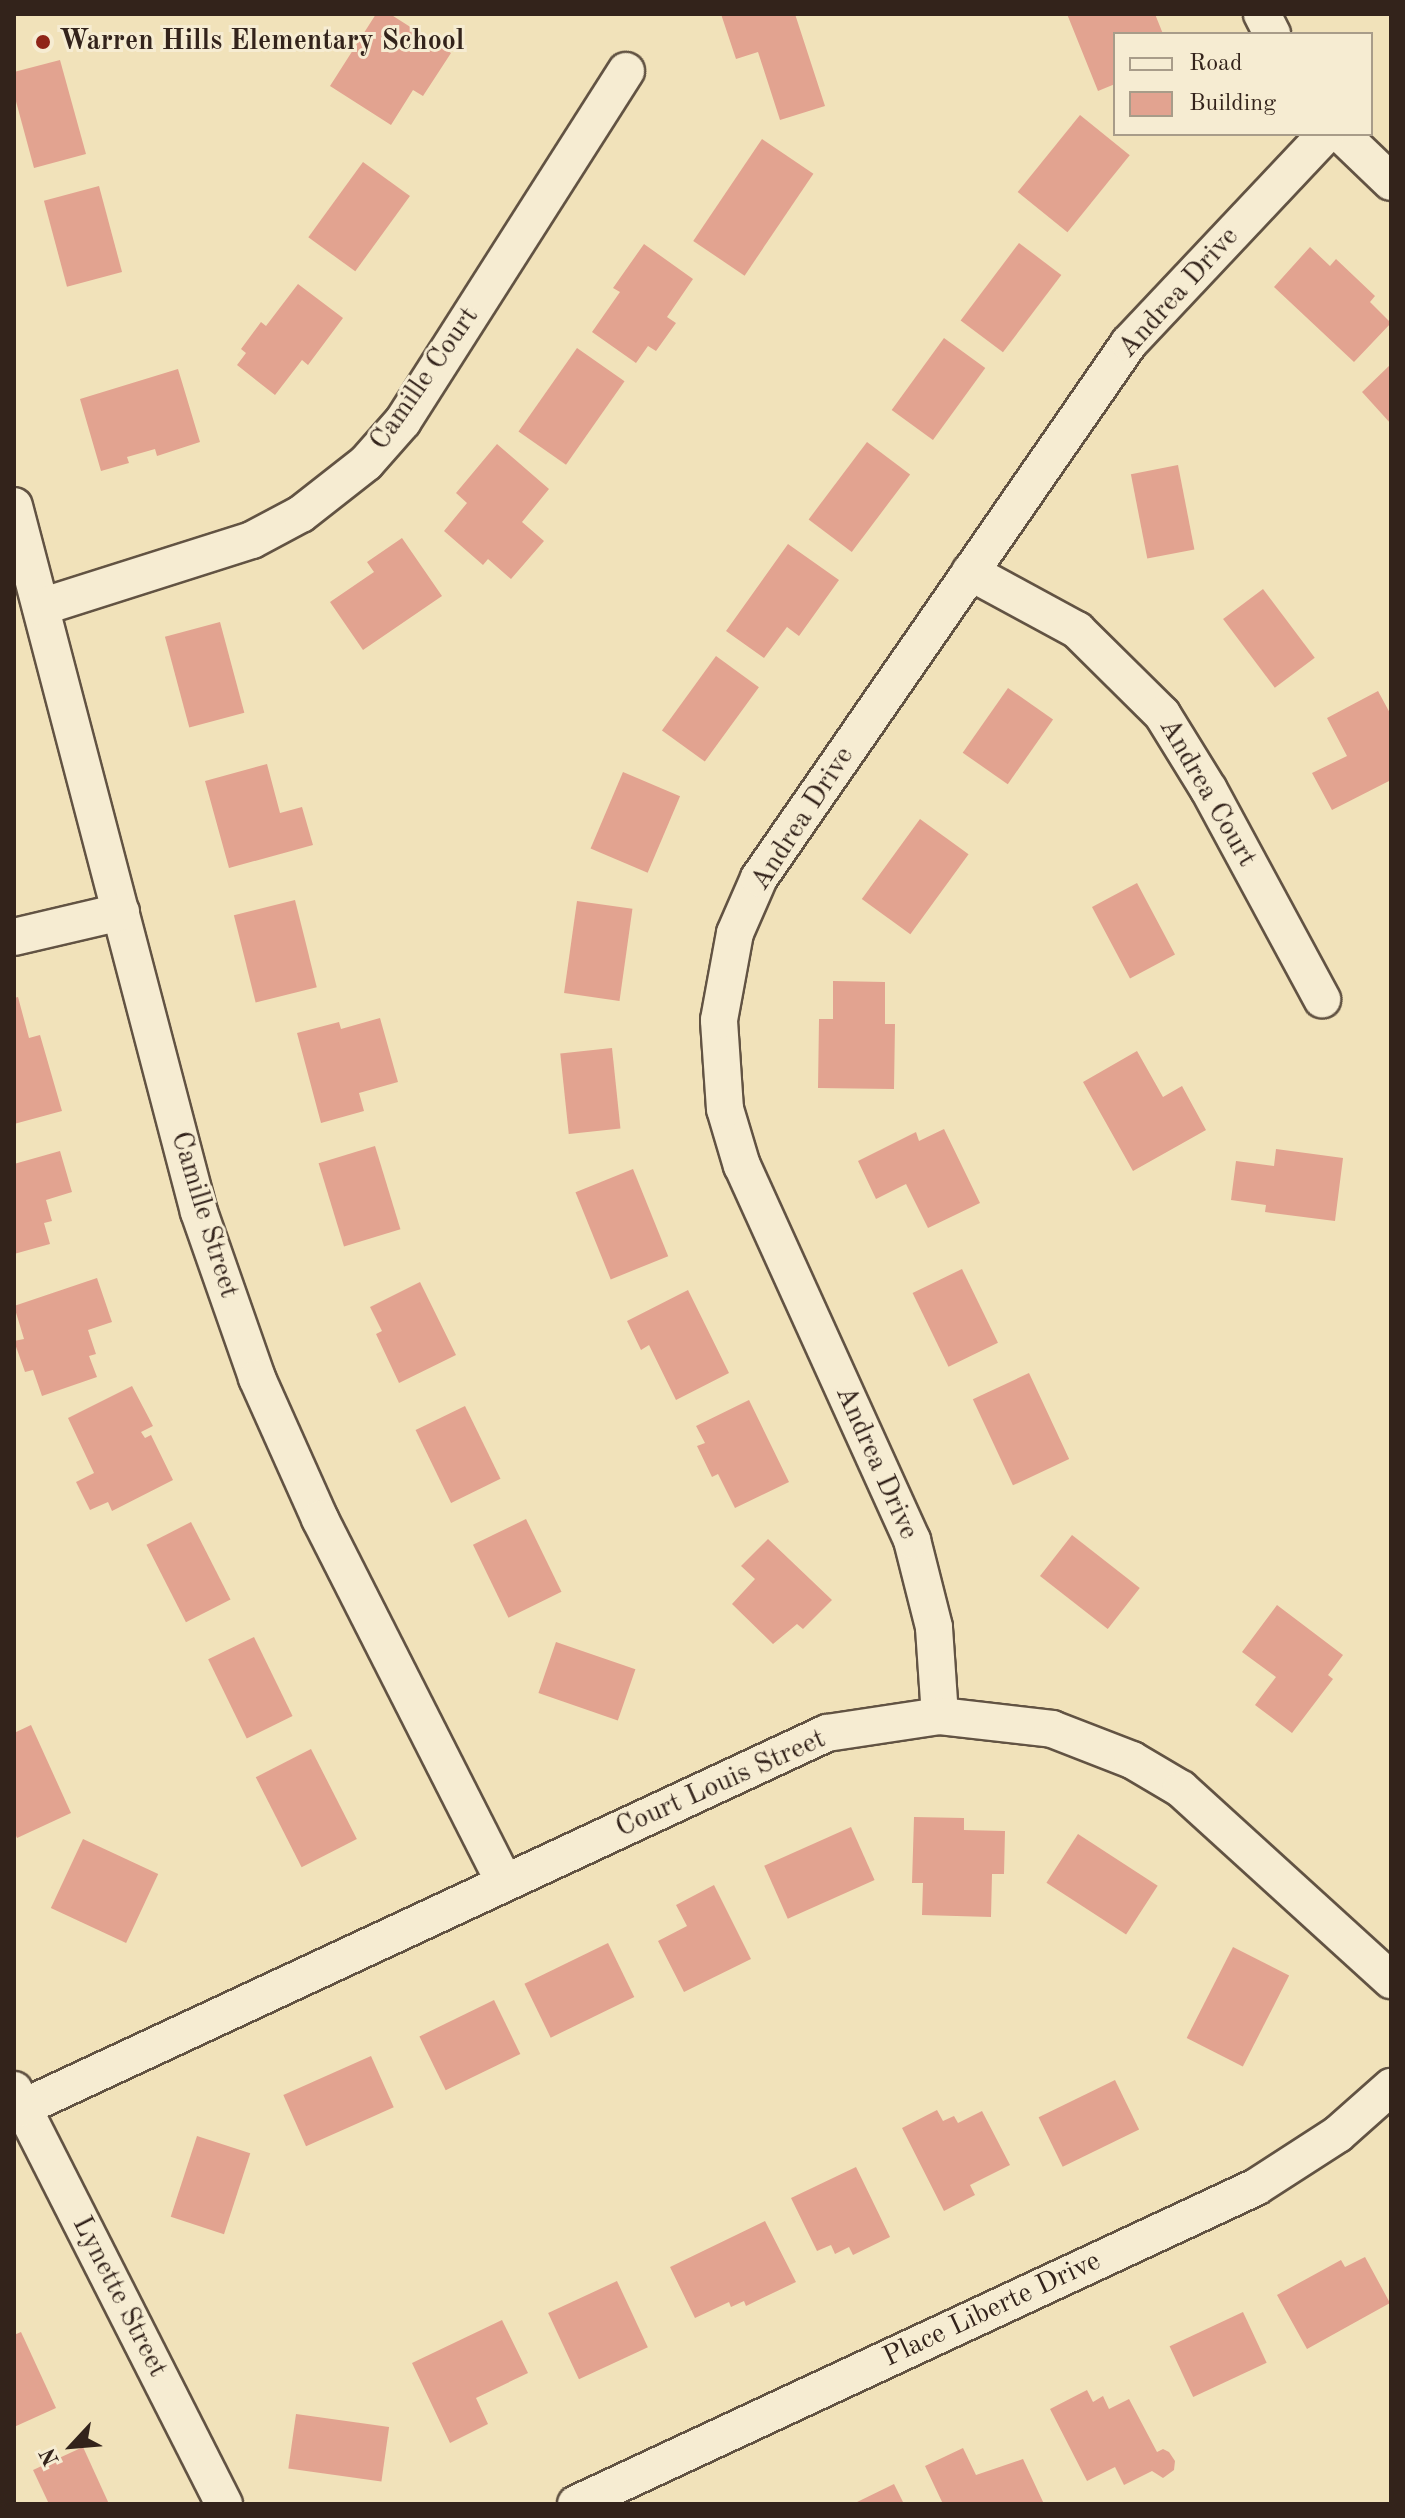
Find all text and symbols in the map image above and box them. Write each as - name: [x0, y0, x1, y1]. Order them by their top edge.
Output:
- place label: Warren Hills Elementary School: [59, 25, 464, 59]
- legend: [1113, 32, 1373, 136]
- marker: Warren Hills Elementary School: [34, 33, 52, 51]
- text: Road: [1189, 52, 1242, 76]
- text: Building: [1189, 92, 1276, 116]
- street label: Andrea Drive: [1112, 221, 1246, 365]
- street label: Camille Court: [363, 301, 487, 457]
- street label: Andrea Court: [1151, 713, 1263, 873]
- street label: Andrea Drive: [744, 741, 862, 897]
- street label: Camille Street: [163, 1128, 245, 1302]
- street label: Andrea Drive: [827, 1381, 925, 1545]
- street label: Court Louis Street: [611, 1723, 831, 1845]
- street label: Lynette Street: [64, 2211, 174, 2383]
- street label: Place Liberte Drive: [878, 2245, 1106, 2375]
- north arrow: [32, 2406, 112, 2486]
- text: N: [37, 2444, 64, 2469]

